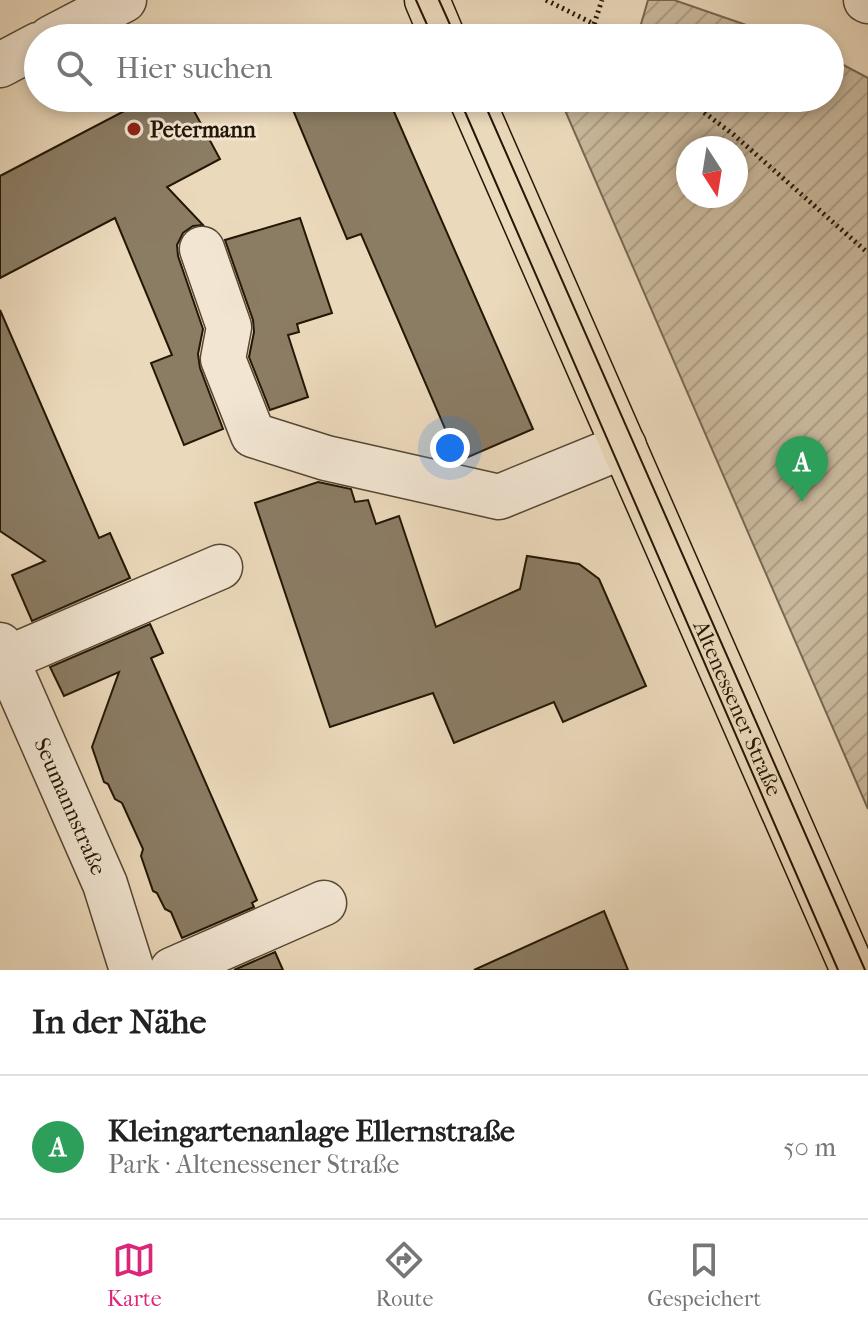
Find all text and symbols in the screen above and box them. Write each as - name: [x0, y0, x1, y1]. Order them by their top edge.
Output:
- search box: [24, 24, 844, 112]
- icon: search: [52, 46, 96, 90]
- text: Hier suchen: [116, 51, 272, 86]
- place label: Petermann: [150, 117, 256, 143]
- marker: Petermann: [125, 120, 143, 138]
- north arrow: [676, 136, 748, 208]
- your location: [430, 428, 470, 468]
- pin: A: [776, 436, 828, 502]
- street label: Altenessener Straße: [687, 616, 787, 800]
- street label: Seumannstraße: [28, 734, 111, 879]
- text: In der Nähe: [32, 1002, 206, 1042]
- text: Kleingartenanlage Ellernstraße: [108, 1114, 515, 1149]
- text: A: [50, 1132, 66, 1163]
- text: 50 m: [783, 1132, 836, 1163]
- text: Park · Altenessener Straße: [108, 1149, 399, 1180]
- tab: Karte: [107, 1238, 162, 1312]
- tab: Route: [376, 1238, 433, 1312]
- tab: Gespeichert: [647, 1238, 761, 1312]

